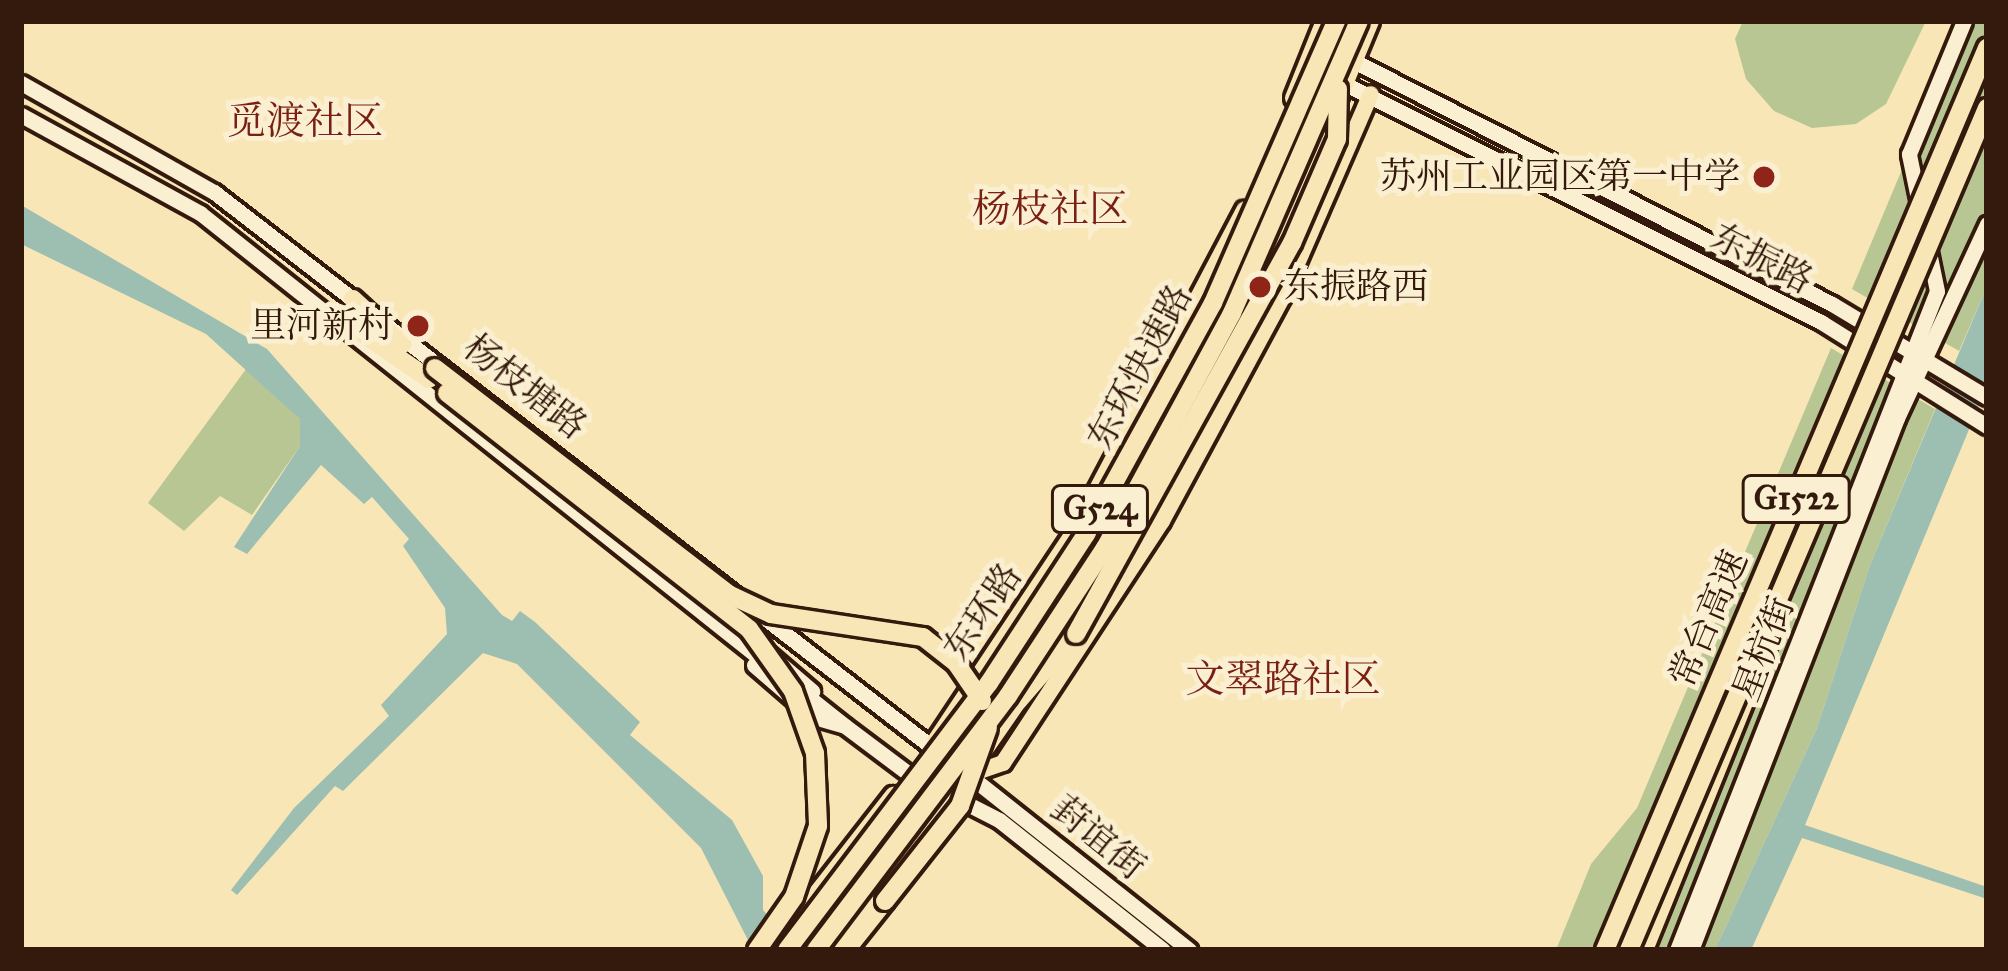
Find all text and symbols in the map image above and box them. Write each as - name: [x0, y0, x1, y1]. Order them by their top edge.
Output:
- district label: 觅渡社区: [227, 98, 383, 144]
- place label: 苏州工业园区第一中学: [1380, 155, 1740, 199]
- marker: 苏州工业园区第一中学: [1751, 164, 1777, 190]
- district label: 杨枝社区: [972, 186, 1128, 232]
- street label: 东振路: [1704, 215, 1820, 303]
- place label: 东振路西: [1284, 265, 1428, 309]
- marker: 东振路西: [1247, 274, 1273, 300]
- street label: 东环快速路: [1079, 277, 1201, 457]
- place label: 里河新村: [250, 304, 394, 348]
- marker: 里河新村: [405, 313, 431, 339]
- street label: 杨枝塘路: [455, 326, 595, 448]
- road number: G1522: [1739, 472, 1853, 526]
- road number: G524: [1049, 482, 1151, 536]
- street label: 常台高速: [1661, 544, 1757, 694]
- street label: 东环路: [935, 555, 1031, 669]
- street label: 星杭街: [1724, 591, 1804, 707]
- district label: 文翠路社区: [1186, 656, 1380, 702]
- street label: 葑谊街: [1042, 787, 1154, 889]

